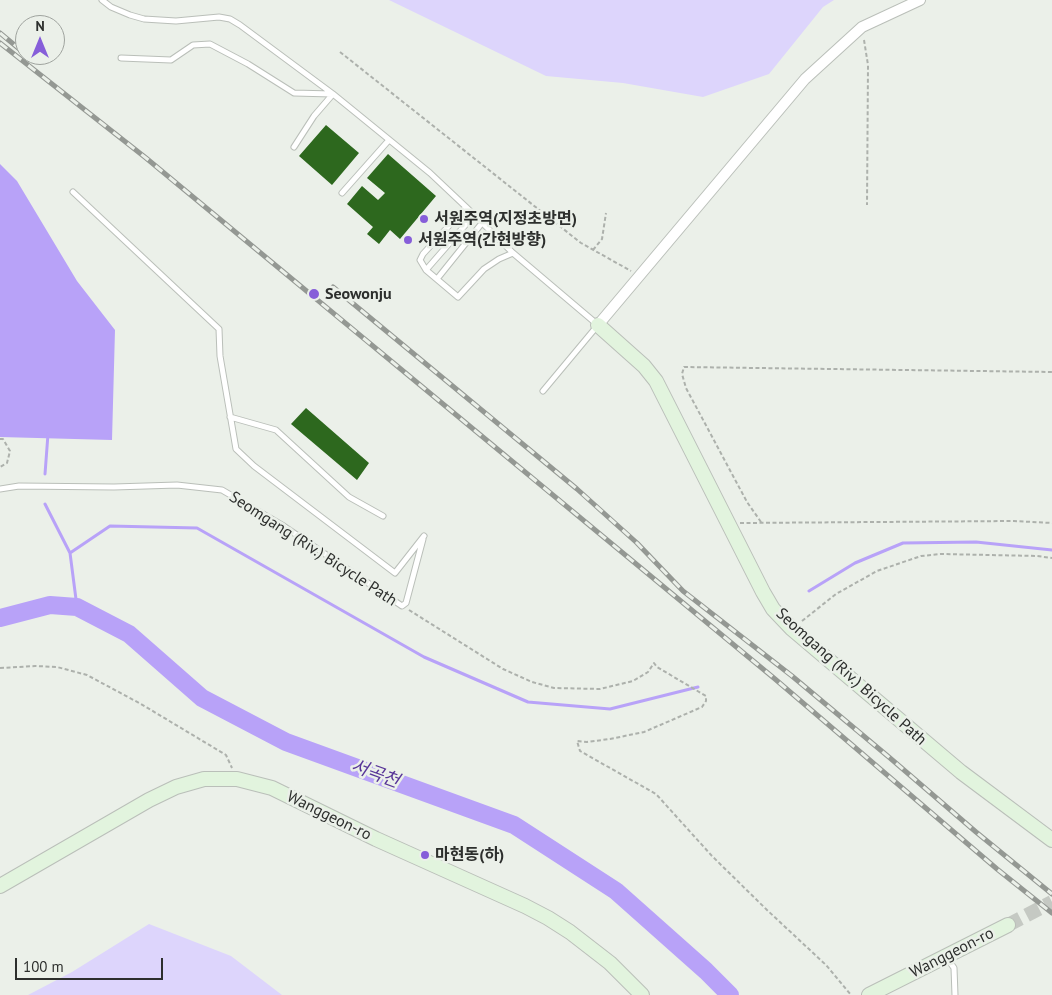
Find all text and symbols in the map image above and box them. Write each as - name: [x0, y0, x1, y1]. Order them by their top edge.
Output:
- north arrow: [15, 15, 65, 65]
- text: N: [35, 17, 45, 35]
- place label: 서원주역(지정초방면): [434, 209, 577, 229]
- marker: 서원주역(지정초방면): [418, 213, 430, 225]
- place label: 서원주역(간현방향): [418, 230, 546, 250]
- marker: 서원주역(간현방향): [402, 234, 414, 246]
- place label: Seowonju: [325, 284, 392, 304]
- marker: Seowonju: [307, 287, 321, 301]
- street label: Seomgang (Riv.) Bicycle Path: [226, 488, 400, 610]
- street label: Seomgang (Riv.) Bicycle Path: [772, 604, 930, 750]
- water label: 서곡천: [348, 755, 402, 793]
- street label: Wanggeon-ro: [284, 787, 374, 845]
- place label: 마현동(하): [435, 845, 504, 865]
- marker: 마현동(하): [419, 849, 431, 861]
- street label: Wanggeon-ro: [907, 924, 997, 982]
- scale bar: [18, 948, 165, 980]
- text: 100 m: [23, 957, 64, 976]

